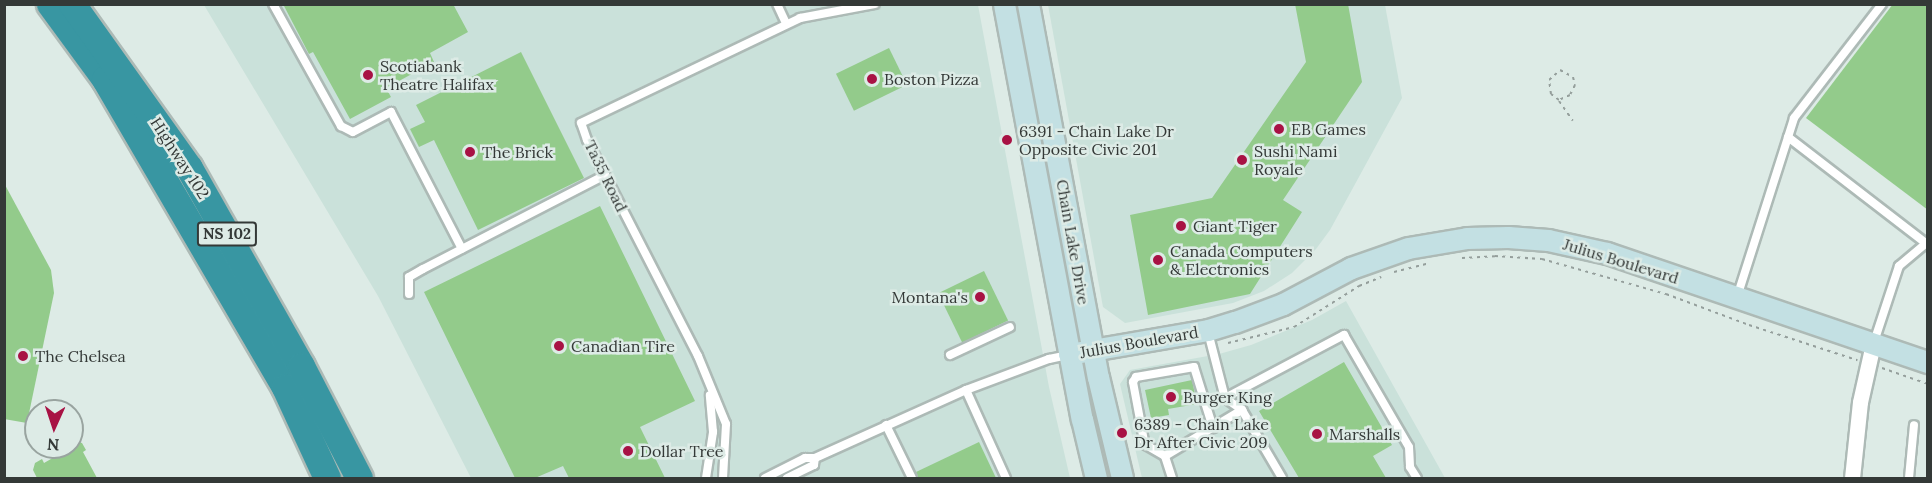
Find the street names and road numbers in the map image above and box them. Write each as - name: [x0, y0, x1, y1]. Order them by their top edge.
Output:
- street label: Highway 102: [147, 114, 213, 202]
- street label: Ta35 Road: [580, 137, 632, 215]
- street label: Chain Lake Drive: [1053, 178, 1093, 306]
- road number: NS 102: [196, 222, 258, 246]
- street label: Julius Boulevard: [1561, 234, 1681, 288]
- street label: Julius Boulevard: [1078, 322, 1200, 362]

